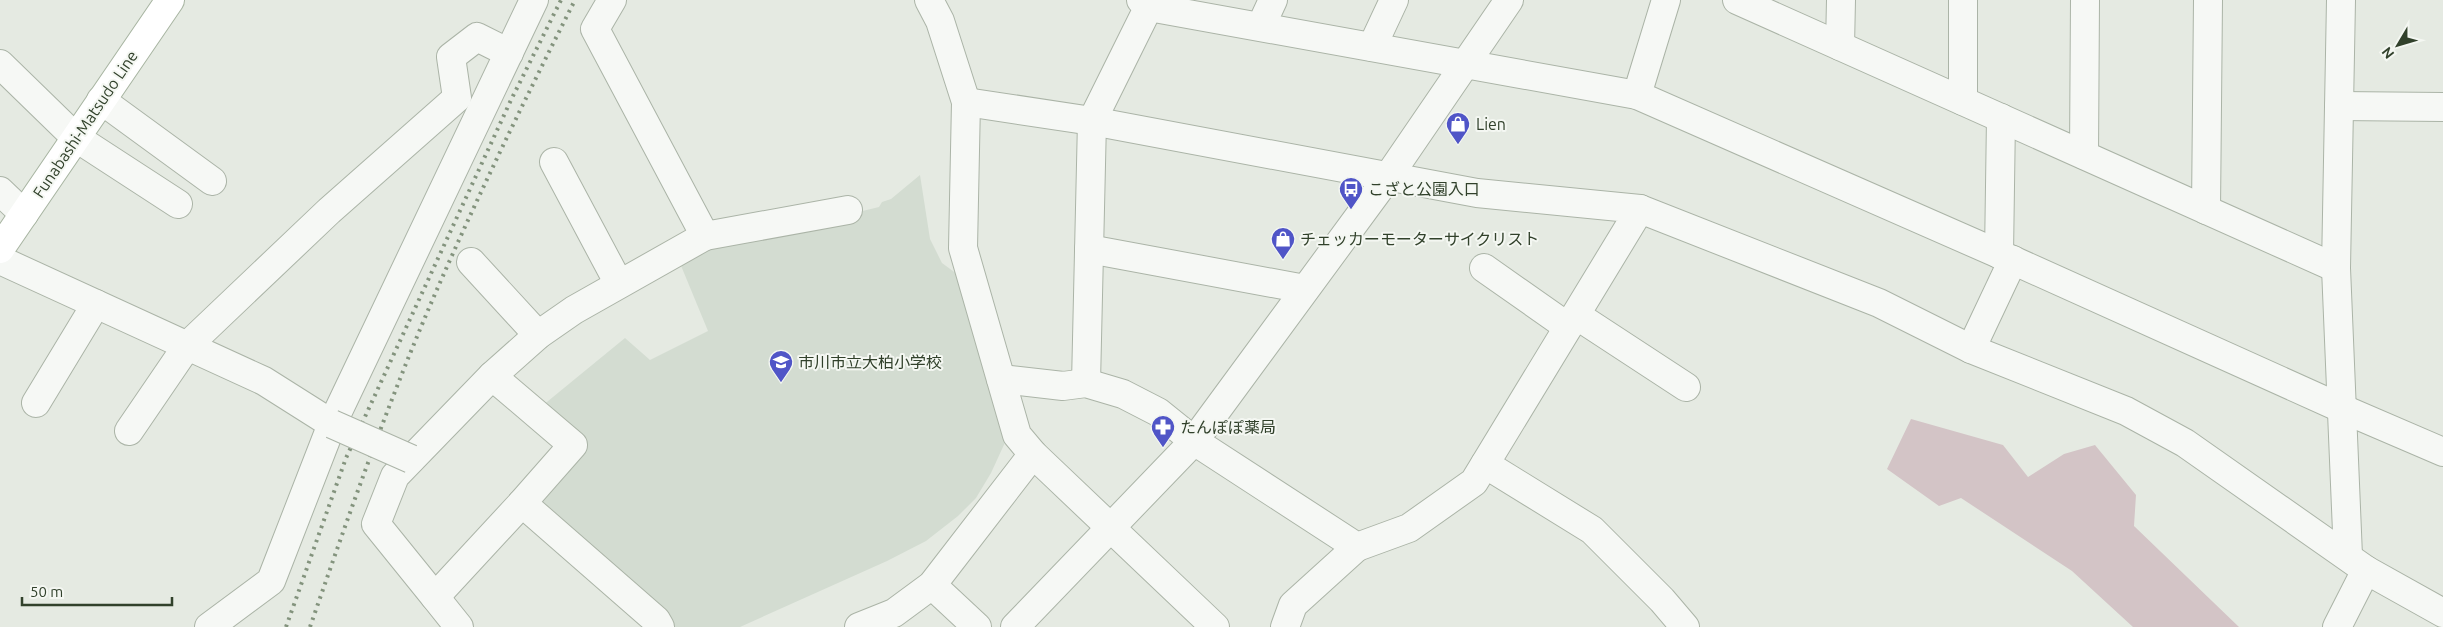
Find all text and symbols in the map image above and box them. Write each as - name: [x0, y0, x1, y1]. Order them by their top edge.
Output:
- north arrow: [2373, 20, 2423, 70]
- text: N: [2378, 44, 2397, 62]
- street label: Funabashi-Matsudo Line: [29, 47, 141, 201]
- shop icon: Lien: [1445, 111, 1471, 145]
- place label: Lien: [1476, 115, 1506, 133]
- bus stop icon: こざと公園入口: [1338, 176, 1364, 210]
- place label: こざと公園入口: [1368, 180, 1480, 198]
- shop icon: チェッカーモーターサイクリスト: [1270, 226, 1296, 260]
- place label: チェッカーモーターサイクリスト: [1300, 230, 1539, 248]
- school or university icon: 市川市立大柏小学校: [768, 349, 794, 383]
- place label: 市川市立大柏小学校: [798, 353, 942, 371]
- pharmacy icon: たんぽぽ薬局: [1150, 414, 1176, 448]
- place label: たんぽぽ薬局: [1180, 418, 1276, 436]
- scale bar: [22, 574, 172, 606]
- text: 50 m: [30, 583, 63, 600]

